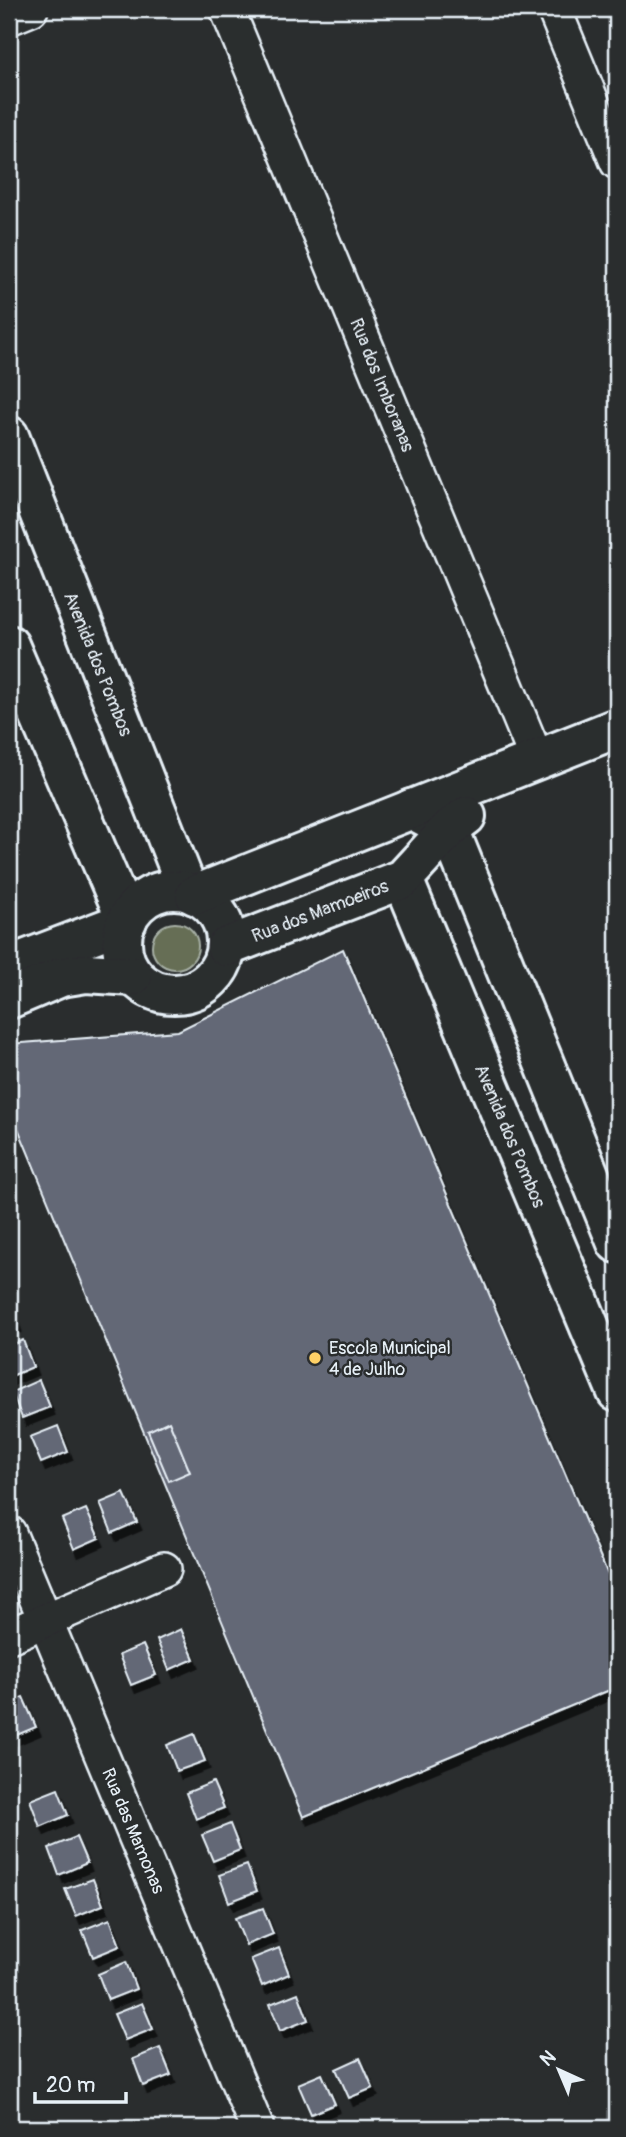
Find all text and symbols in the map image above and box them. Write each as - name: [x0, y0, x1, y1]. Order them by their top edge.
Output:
- street label: Rua dos Imboranas: [345, 315, 419, 455]
- street label: Avenida dos Pombos: [59, 589, 137, 739]
- street label: Rua dos Mamoeiros: [248, 874, 392, 948]
- street label: Avenida dos Pombos: [469, 1061, 551, 1211]
- place label: Escola Municipal 4 de Julho: [329, 1337, 451, 1381]
- marker: Escola Municipal 4 de Julho: [307, 1350, 323, 1366]
- street label: Rua das Mamonas: [96, 1765, 170, 1897]
- north arrow: [524, 2036, 594, 2106]
- text: N: [535, 2045, 561, 2072]
- scale bar: [35, 2060, 126, 2104]
- text: 20 m: [46, 2072, 95, 2099]

